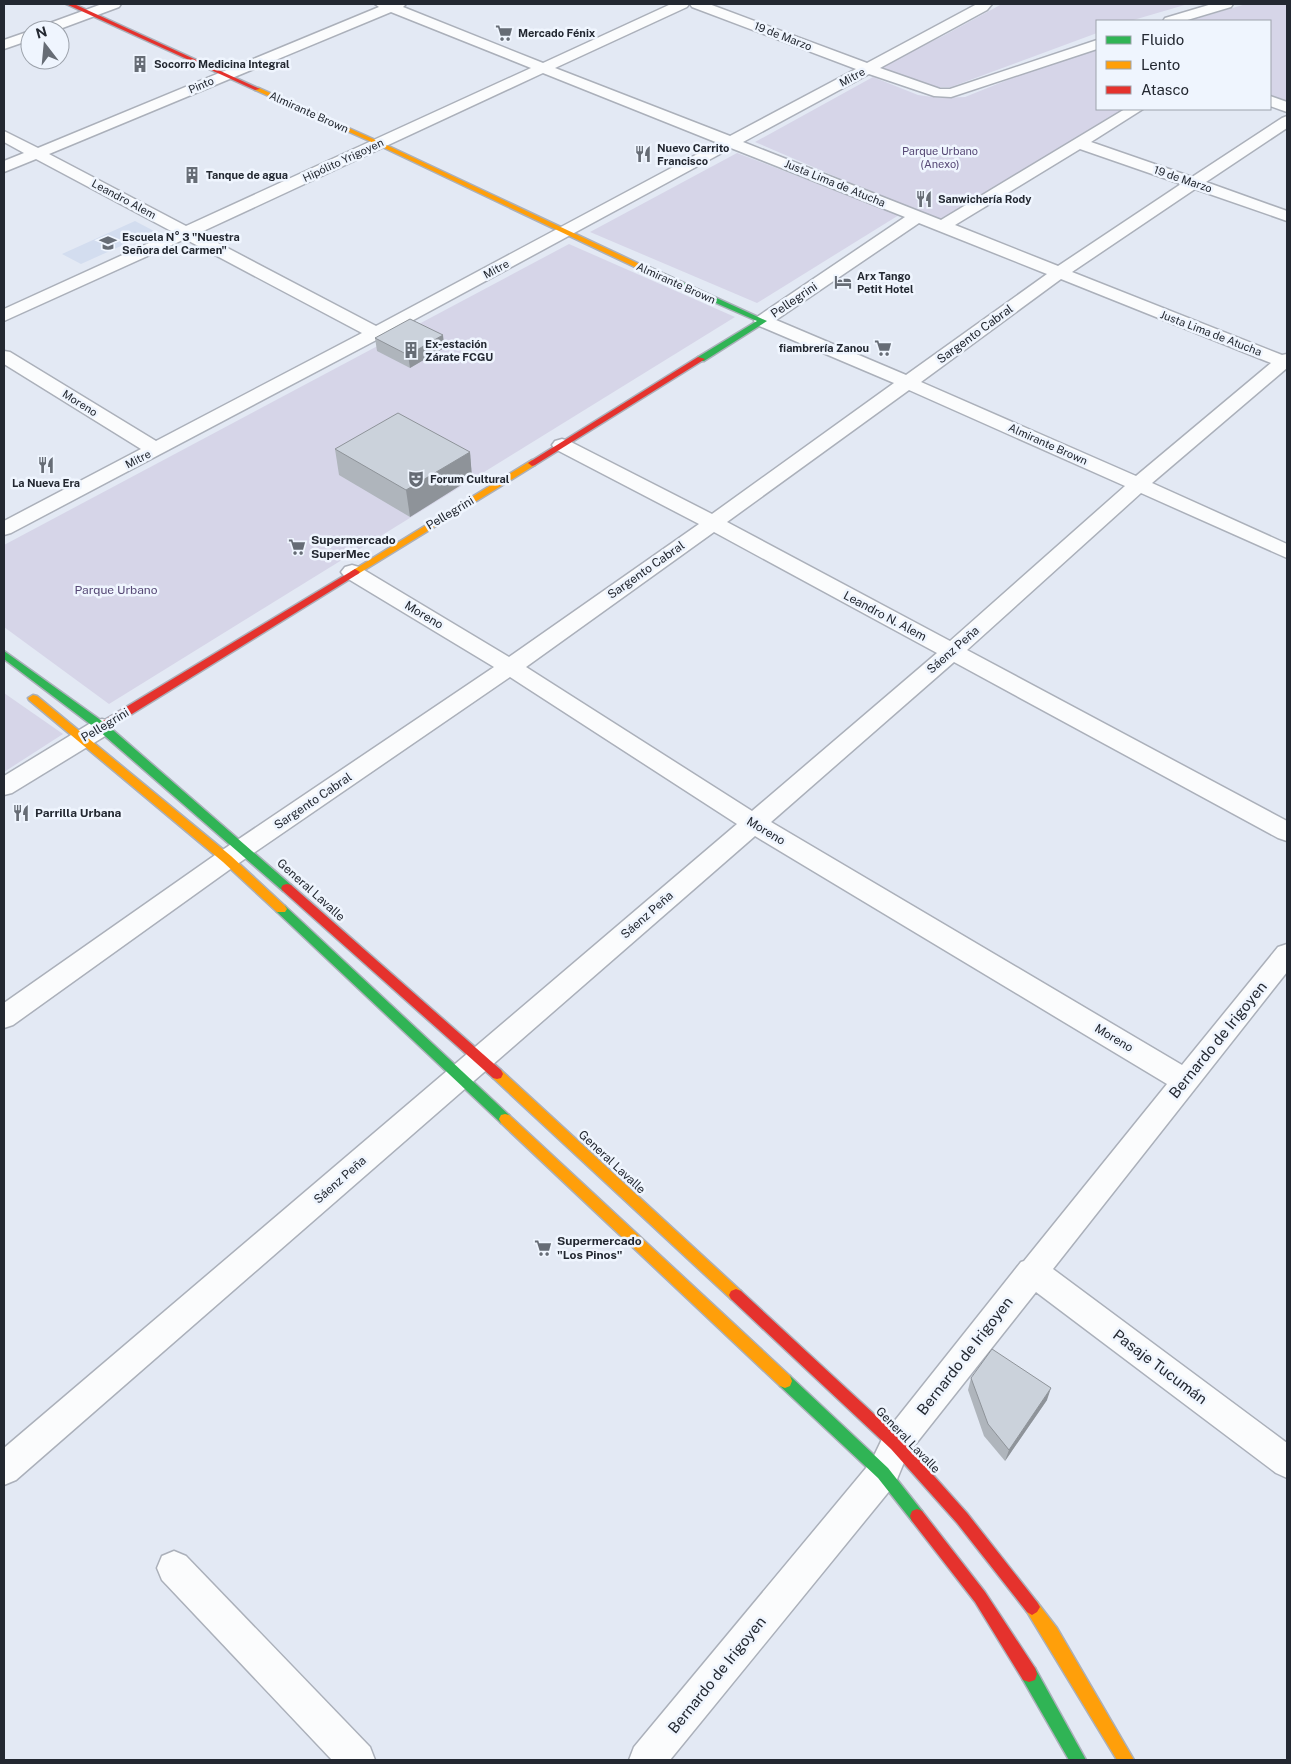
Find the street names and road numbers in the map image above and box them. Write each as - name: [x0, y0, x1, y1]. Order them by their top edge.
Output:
- street label: 19 de Marzo: [752, 19, 814, 53]
- street label: Mitre: [837, 65, 867, 89]
- street label: Pinto: [187, 74, 215, 96]
- street label: Almirante Brown: [268, 89, 350, 135]
- street label: Hipólito Yrigoyen: [301, 136, 385, 184]
- street label: Justa Lima de Atucha: [783, 157, 887, 209]
- street label: 19 de Marzo: [1152, 163, 1214, 195]
- street label: Leandro Alem: [90, 177, 158, 221]
- street label: Mitre: [481, 257, 511, 281]
- street label: Almirante Brown: [635, 260, 717, 306]
- street label: Pellegrini: [768, 279, 820, 321]
- street label: Sargento Cabral: [934, 301, 1016, 366]
- street label: Justa Lima de Atucha: [1158, 308, 1264, 358]
- street label: Moreno: [60, 388, 100, 418]
- street label: Almirante Brown: [1007, 421, 1089, 467]
- street label: Mitre: [123, 447, 153, 471]
- street label: Pellegrini: [424, 493, 476, 533]
- street label: Sargento Cabral: [605, 538, 687, 602]
- street label: Leandro N. Alem: [841, 588, 929, 644]
- street label: Moreno: [402, 598, 446, 632]
- street label: Sáenz Peña: [924, 623, 982, 677]
- street label: Pellegrini: [79, 705, 131, 745]
- street label: Sargento Cabral: [271, 770, 355, 832]
- street label: Moreno: [744, 814, 788, 848]
- street label: General Lavalle: [274, 856, 348, 924]
- street label: Sáenz Peña: [618, 888, 676, 942]
- street label: Bernardo de Irigoyen: [1165, 978, 1270, 1101]
- street label: Moreno: [1092, 1021, 1136, 1055]
- street label: General Lavalle: [576, 1127, 648, 1197]
- street label: Sáenz Peña: [311, 1153, 369, 1207]
- street label: Bernardo de Irigoyen: [913, 1293, 1016, 1418]
- street label: Pasaje Tucumán: [1110, 1326, 1211, 1407]
- street label: General Lavalle: [873, 1404, 943, 1476]
- street label: Bernardo de Irigoyen: [664, 1613, 769, 1736]

